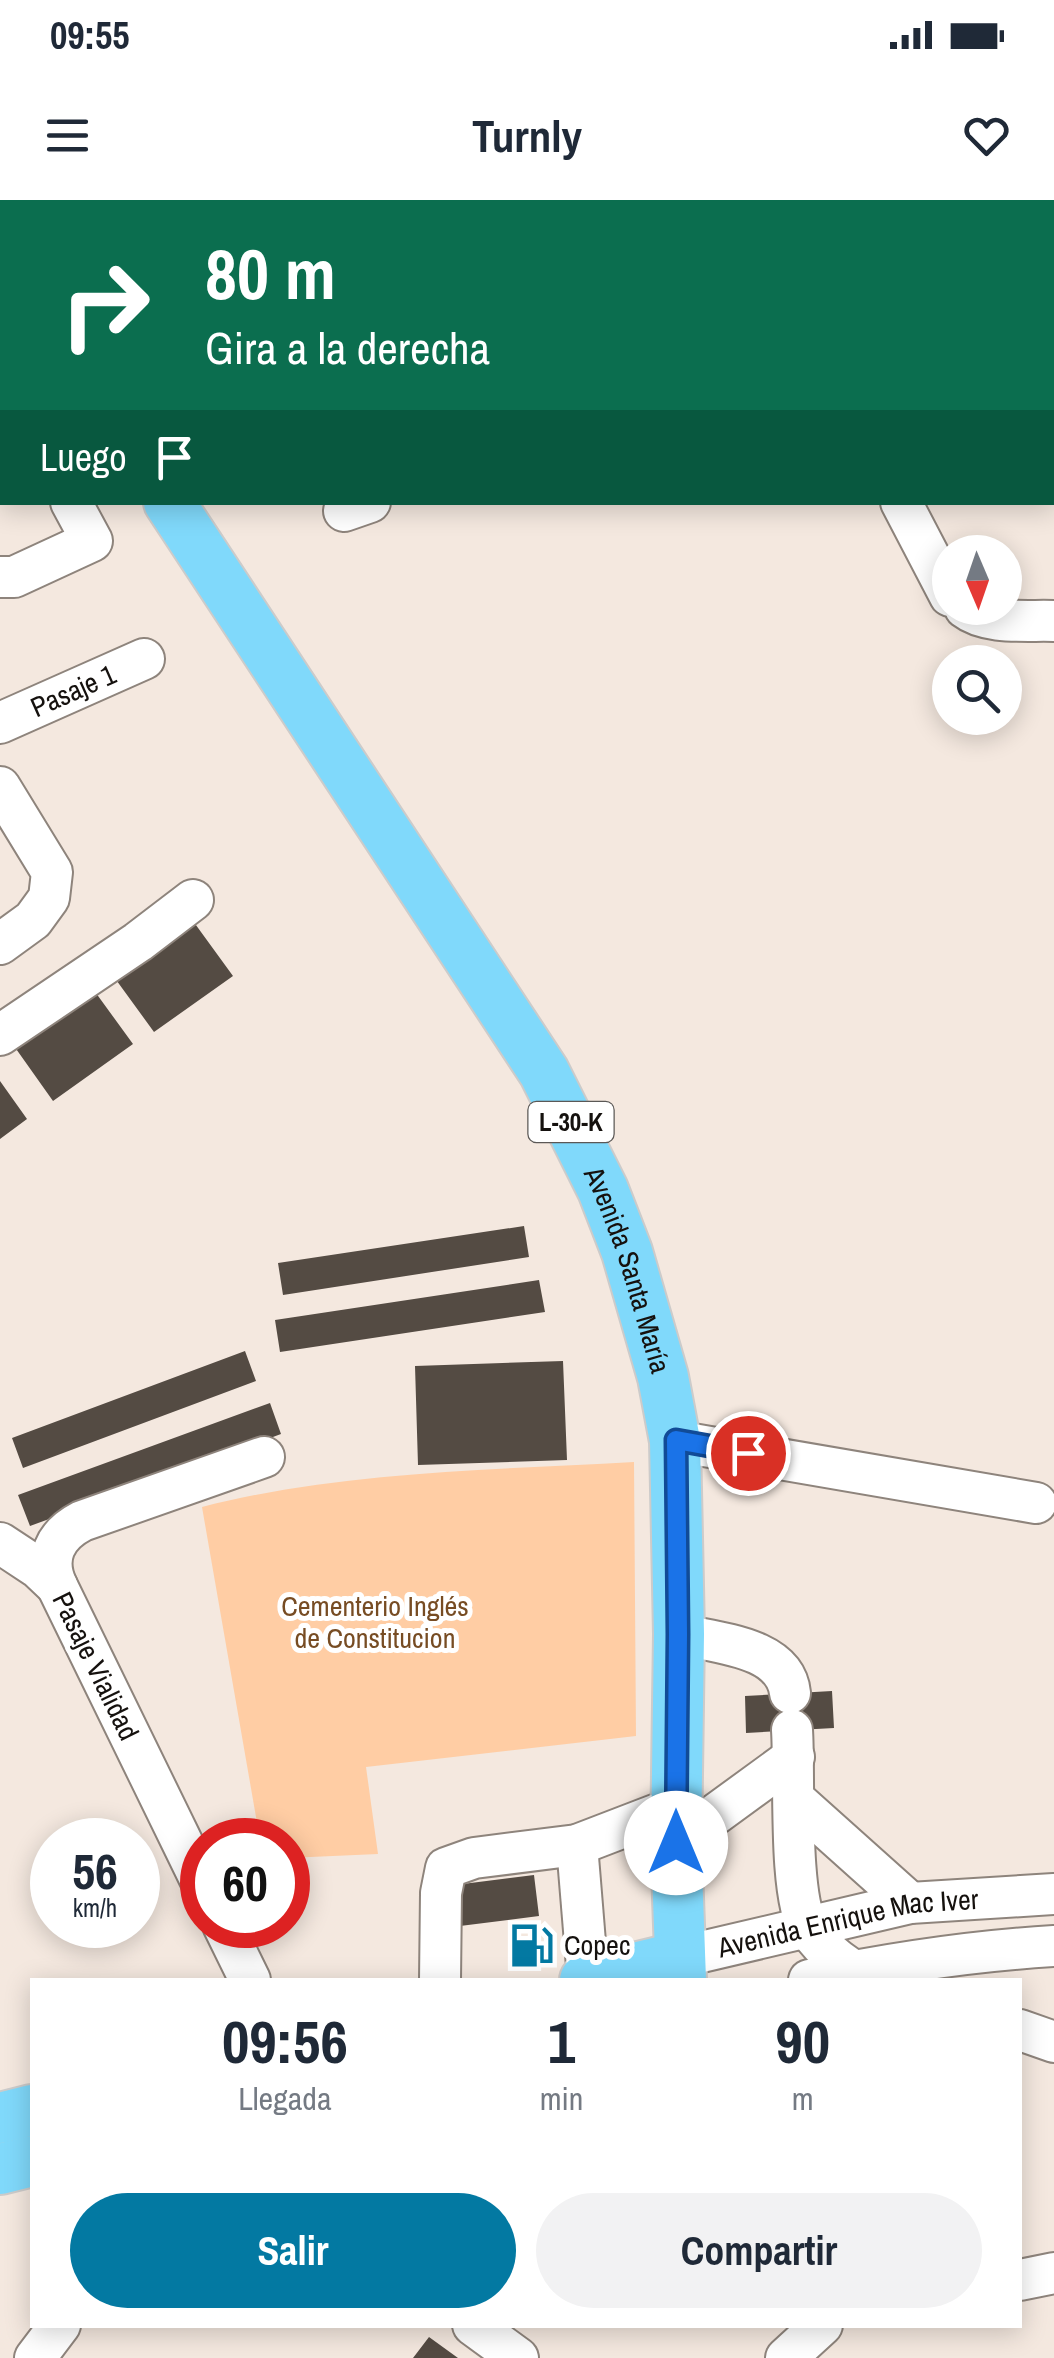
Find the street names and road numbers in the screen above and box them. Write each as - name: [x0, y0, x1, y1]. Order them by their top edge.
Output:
- street label: Pasaje 1: [25, 655, 122, 726]
- road number: L-30-K: [528, 1102, 614, 1142]
- street label: Avenida Santa María: [575, 1159, 680, 1378]
- street label: Pasaje Vialidad: [44, 1586, 148, 1746]
- street label: Avenida Enrique Mac Iver: [713, 1880, 980, 1967]

